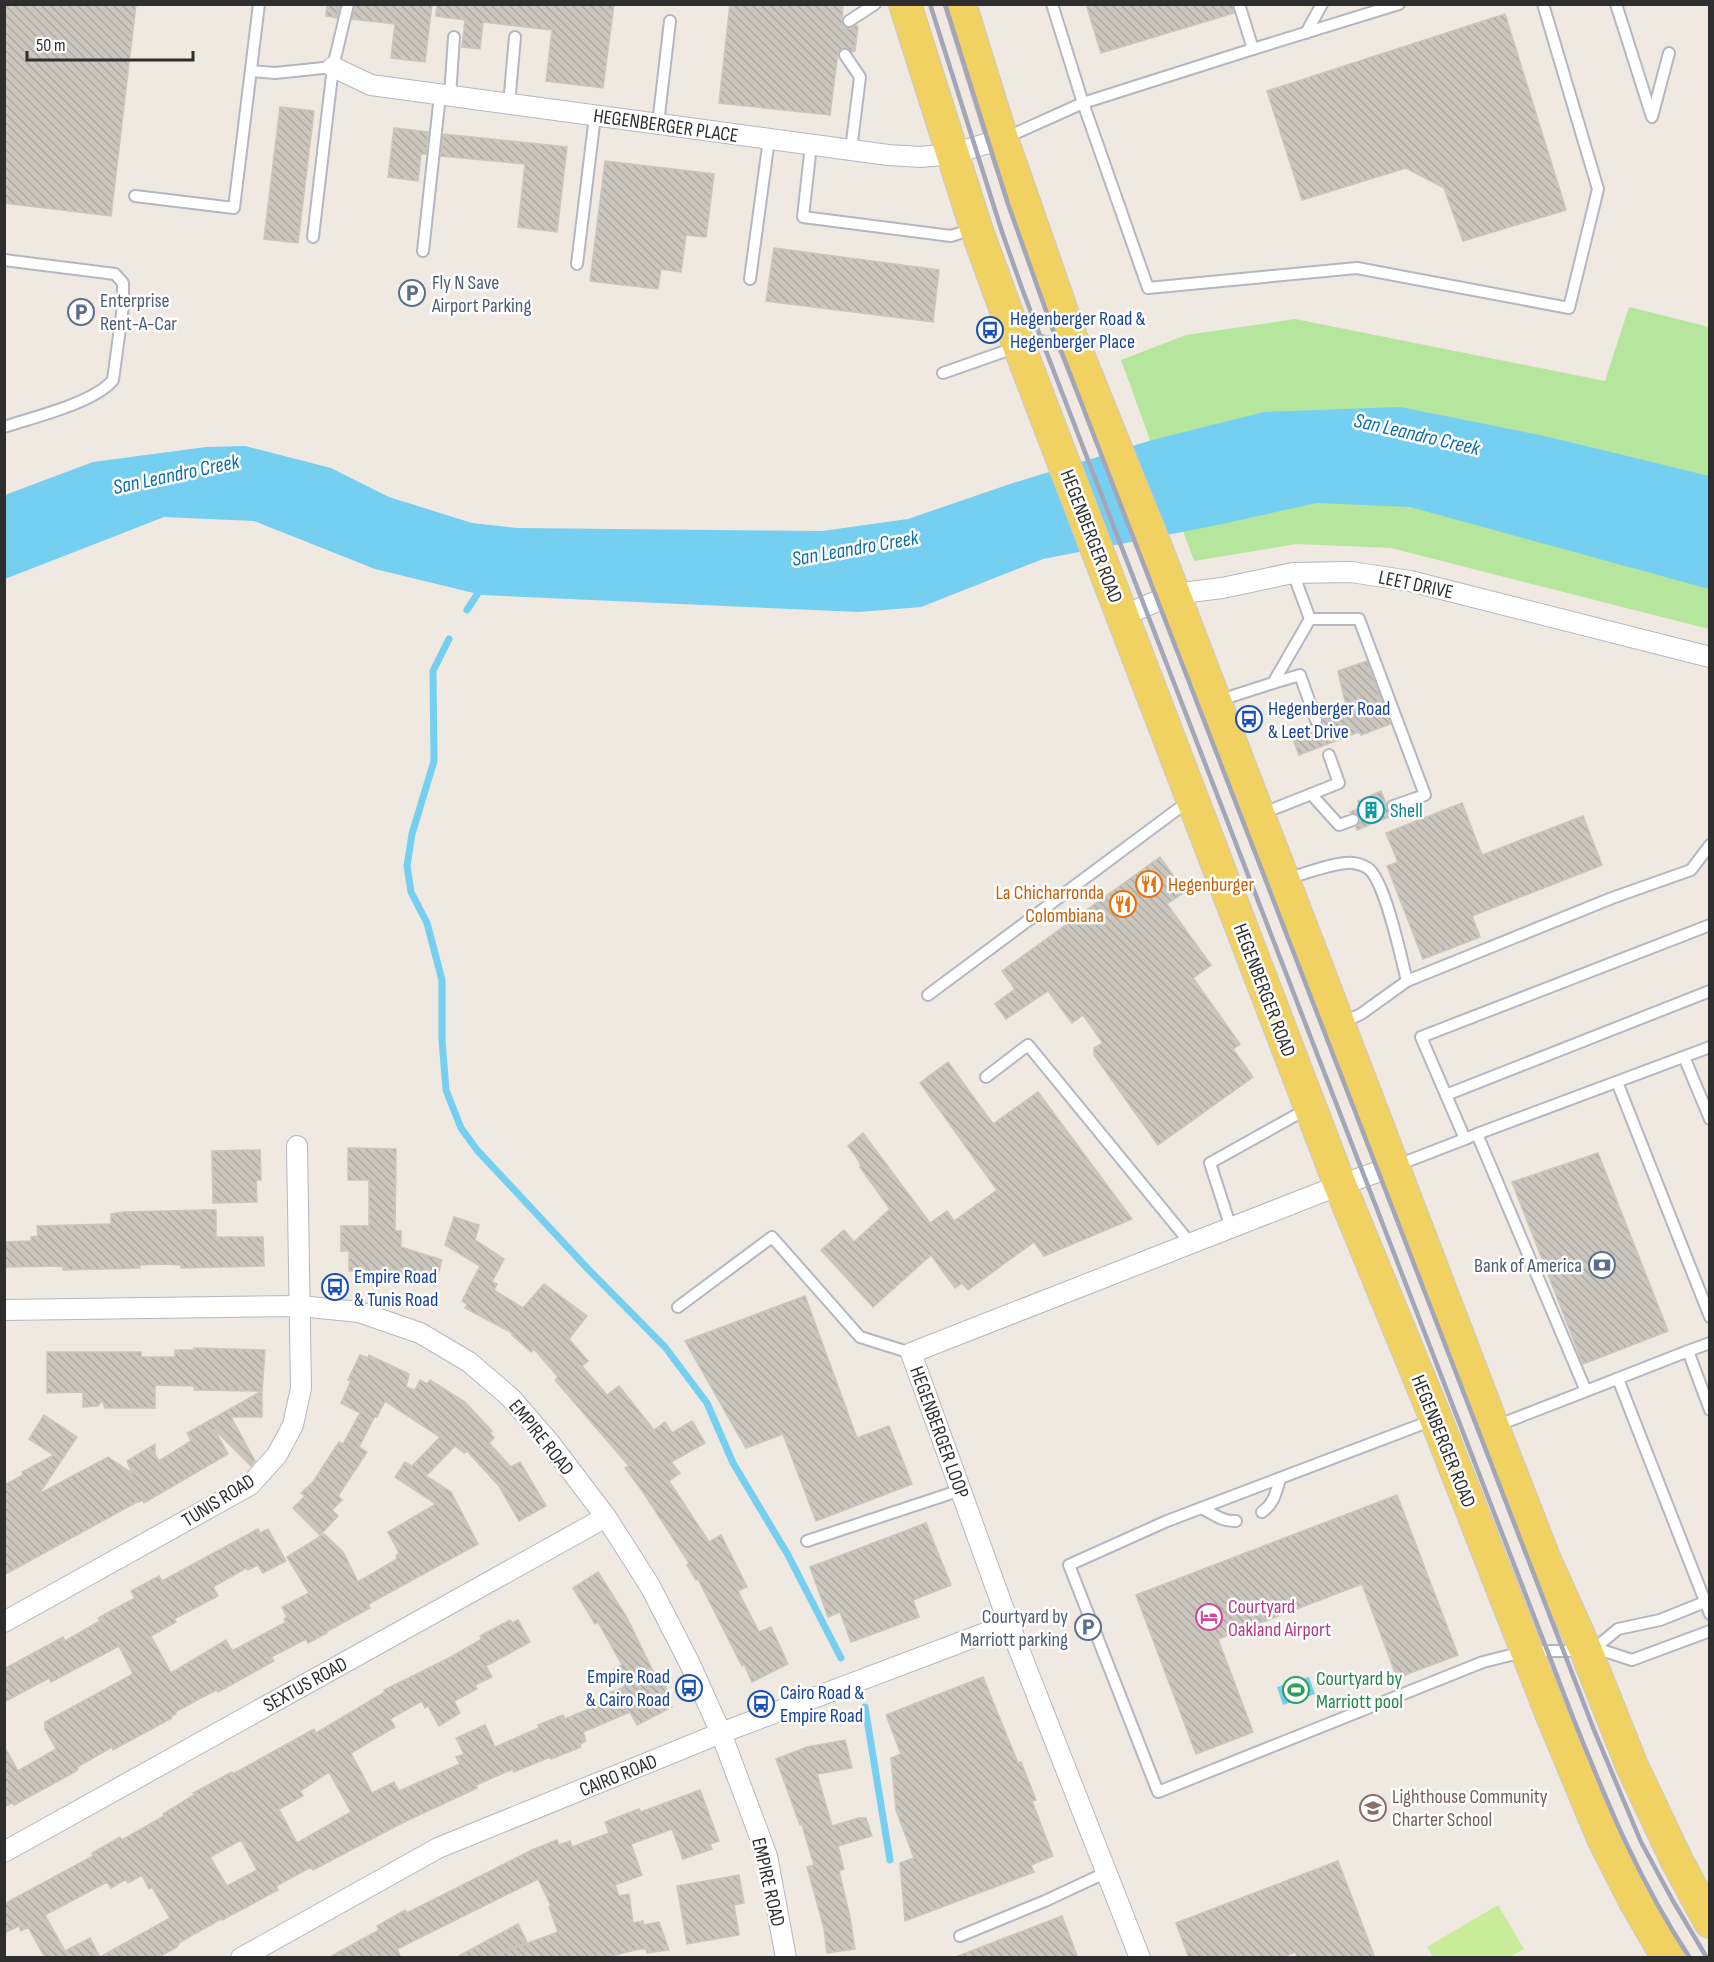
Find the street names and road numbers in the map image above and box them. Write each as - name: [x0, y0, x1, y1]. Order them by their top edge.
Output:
- street label: HEGENBERGER PLACE: [592, 104, 740, 148]
- street label: HEGENBERGER ROAD: [1055, 466, 1127, 606]
- street label: LEET DRIVE: [1376, 565, 1455, 605]
- street label: HEGENBERGER ROAD: [1228, 920, 1300, 1060]
- street label: HEGENBERGER LOOP: [904, 1363, 974, 1502]
- street label: HEGENBERGER ROAD: [1406, 1372, 1481, 1511]
- street label: EMPIRE ROAD: [503, 1395, 579, 1480]
- street label: TUNIS ROAD: [178, 1469, 259, 1533]
- street label: SEXTUS ROAD: [259, 1652, 352, 1718]
- street label: CAIRO ROAD: [576, 1749, 661, 1802]
- street label: EMPIRE ROAD: [746, 1835, 790, 1929]

